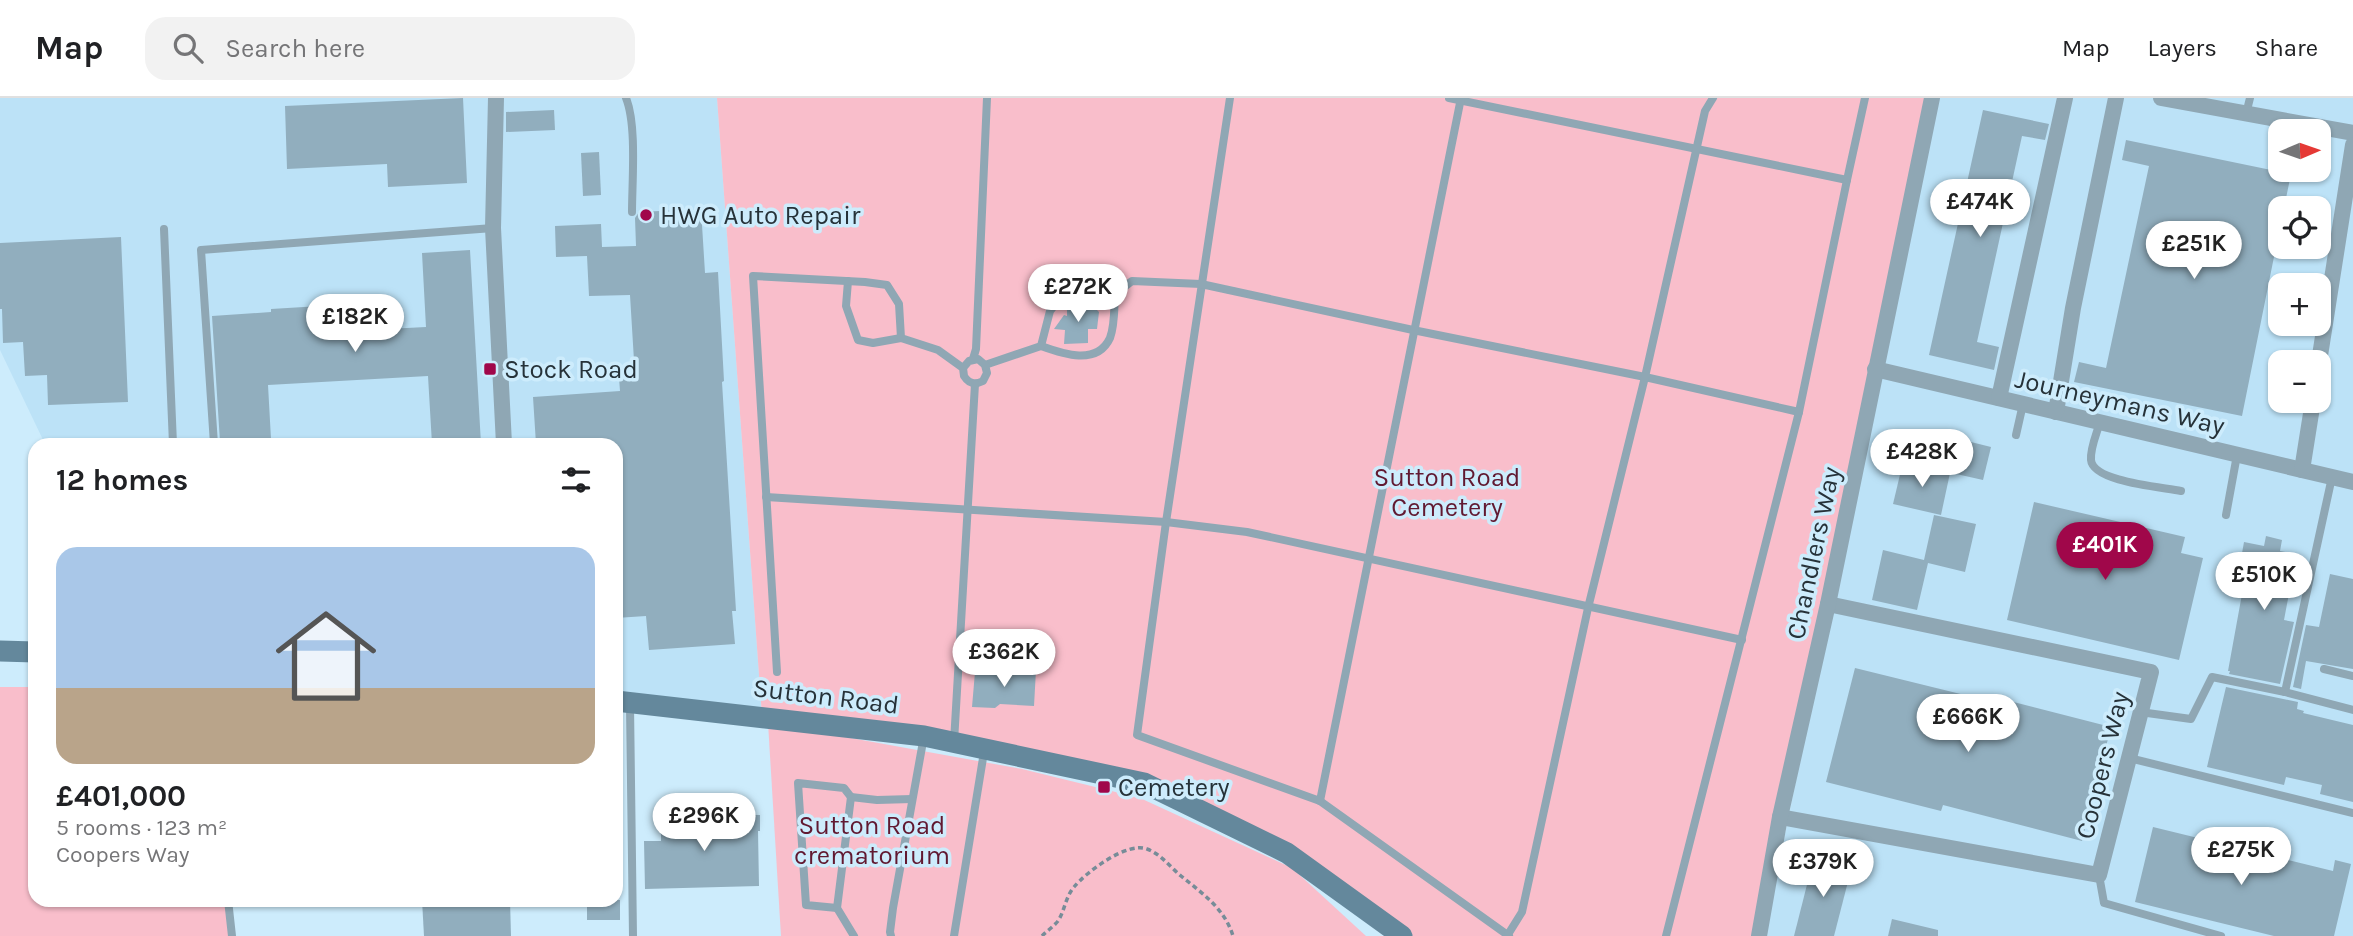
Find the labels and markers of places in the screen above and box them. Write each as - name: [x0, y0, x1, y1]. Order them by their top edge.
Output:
- pin: £474K: [1931, 180, 2029, 239]
- place label: HWG Auto Repair: [660, 200, 861, 231]
- marker: HWG Auto Repair: [638, 207, 654, 223]
- pin: £251K: [2145, 222, 2243, 281]
- pin: £272K: [1029, 264, 1127, 324]
- pin: £182K: [306, 294, 404, 354]
- place label: Stock Road: [504, 354, 638, 385]
- marker: Stock Road: [482, 361, 498, 377]
- pin: £428K: [1873, 430, 1971, 489]
- pin: £401K: [2056, 522, 2154, 582]
- pin: £510K: [2215, 552, 2313, 612]
- pin: £362K: [955, 630, 1053, 689]
- pin: £666K: [1919, 694, 2017, 754]
- place label: Cemetery: [1118, 772, 1230, 803]
- marker: Cemetery: [1096, 779, 1112, 795]
- pin: £296K: [655, 794, 753, 853]
- pin: £275K: [2192, 828, 2290, 887]
- pin: £379K: [1774, 840, 1872, 899]

